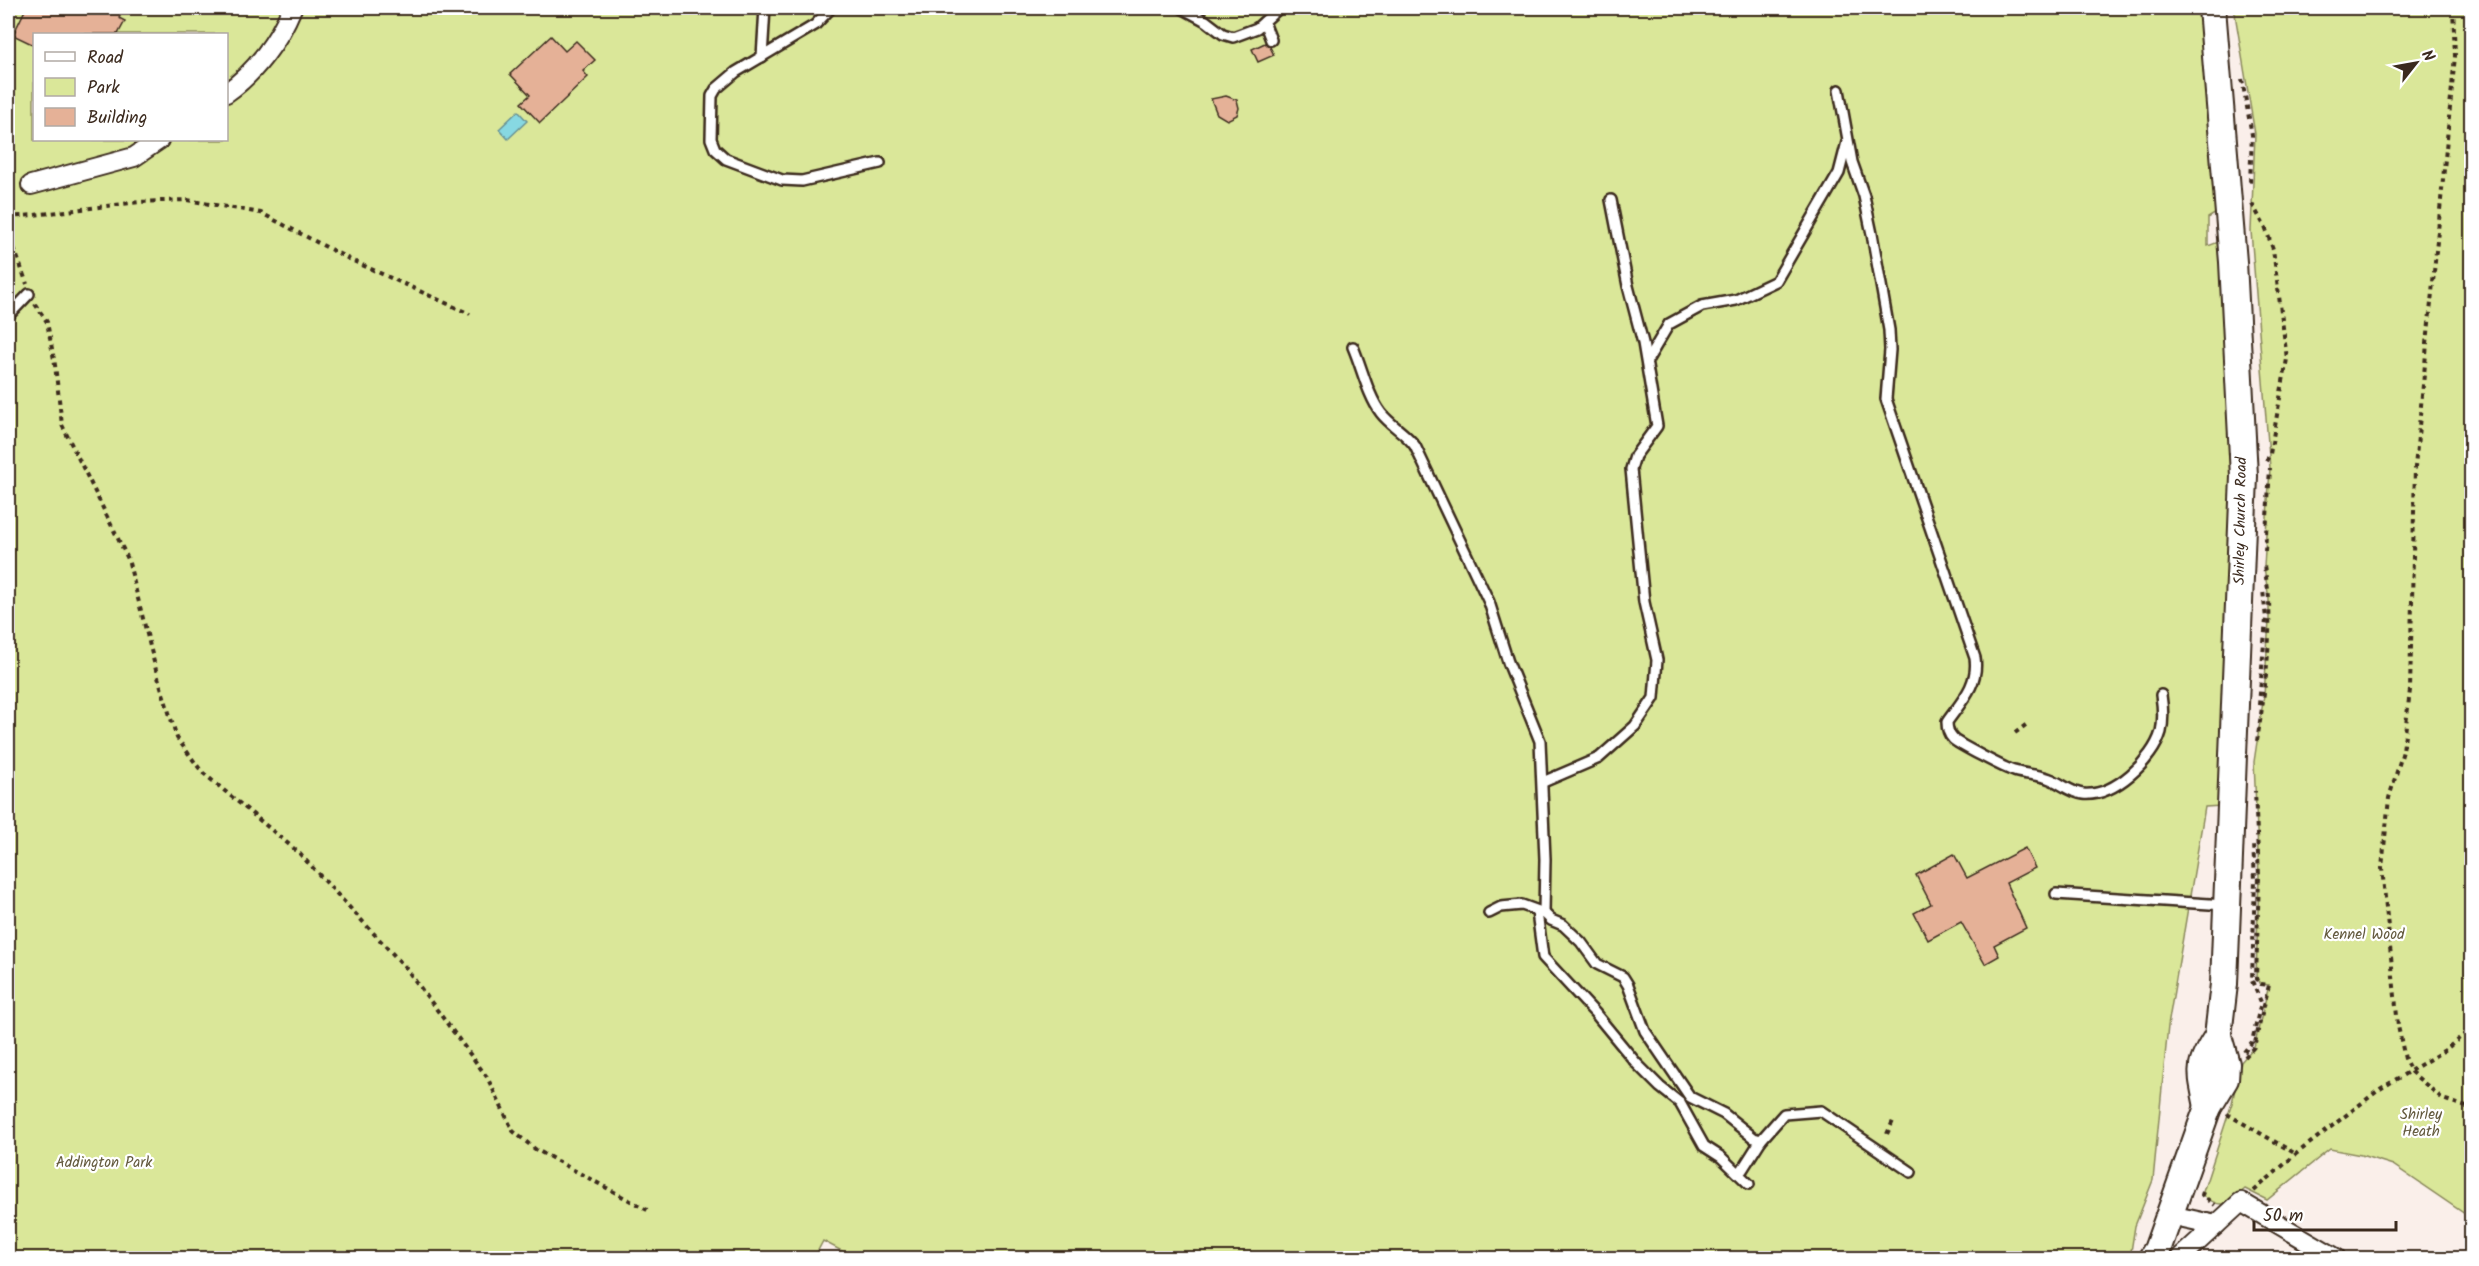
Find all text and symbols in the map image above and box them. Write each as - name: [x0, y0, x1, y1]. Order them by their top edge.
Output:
- legend: [33, 33, 228, 141]
- north arrow: [2386, 33, 2446, 93]
- text: Road: [87, 44, 124, 73]
- text: N: [2414, 45, 2441, 67]
- text: Park: [87, 74, 120, 103]
- text: Building: [87, 104, 147, 133]
- street label: Shirley Church Road: [2228, 456, 2254, 585]
- park label: Kennel Wood: [2324, 923, 2405, 947]
- park label: Shirley Heath: [2400, 1103, 2443, 1144]
- park label: Addington Park: [56, 1151, 153, 1175]
- scale bar: [2254, 1194, 2396, 1232]
- text: 50 m: [2263, 1202, 2303, 1231]

